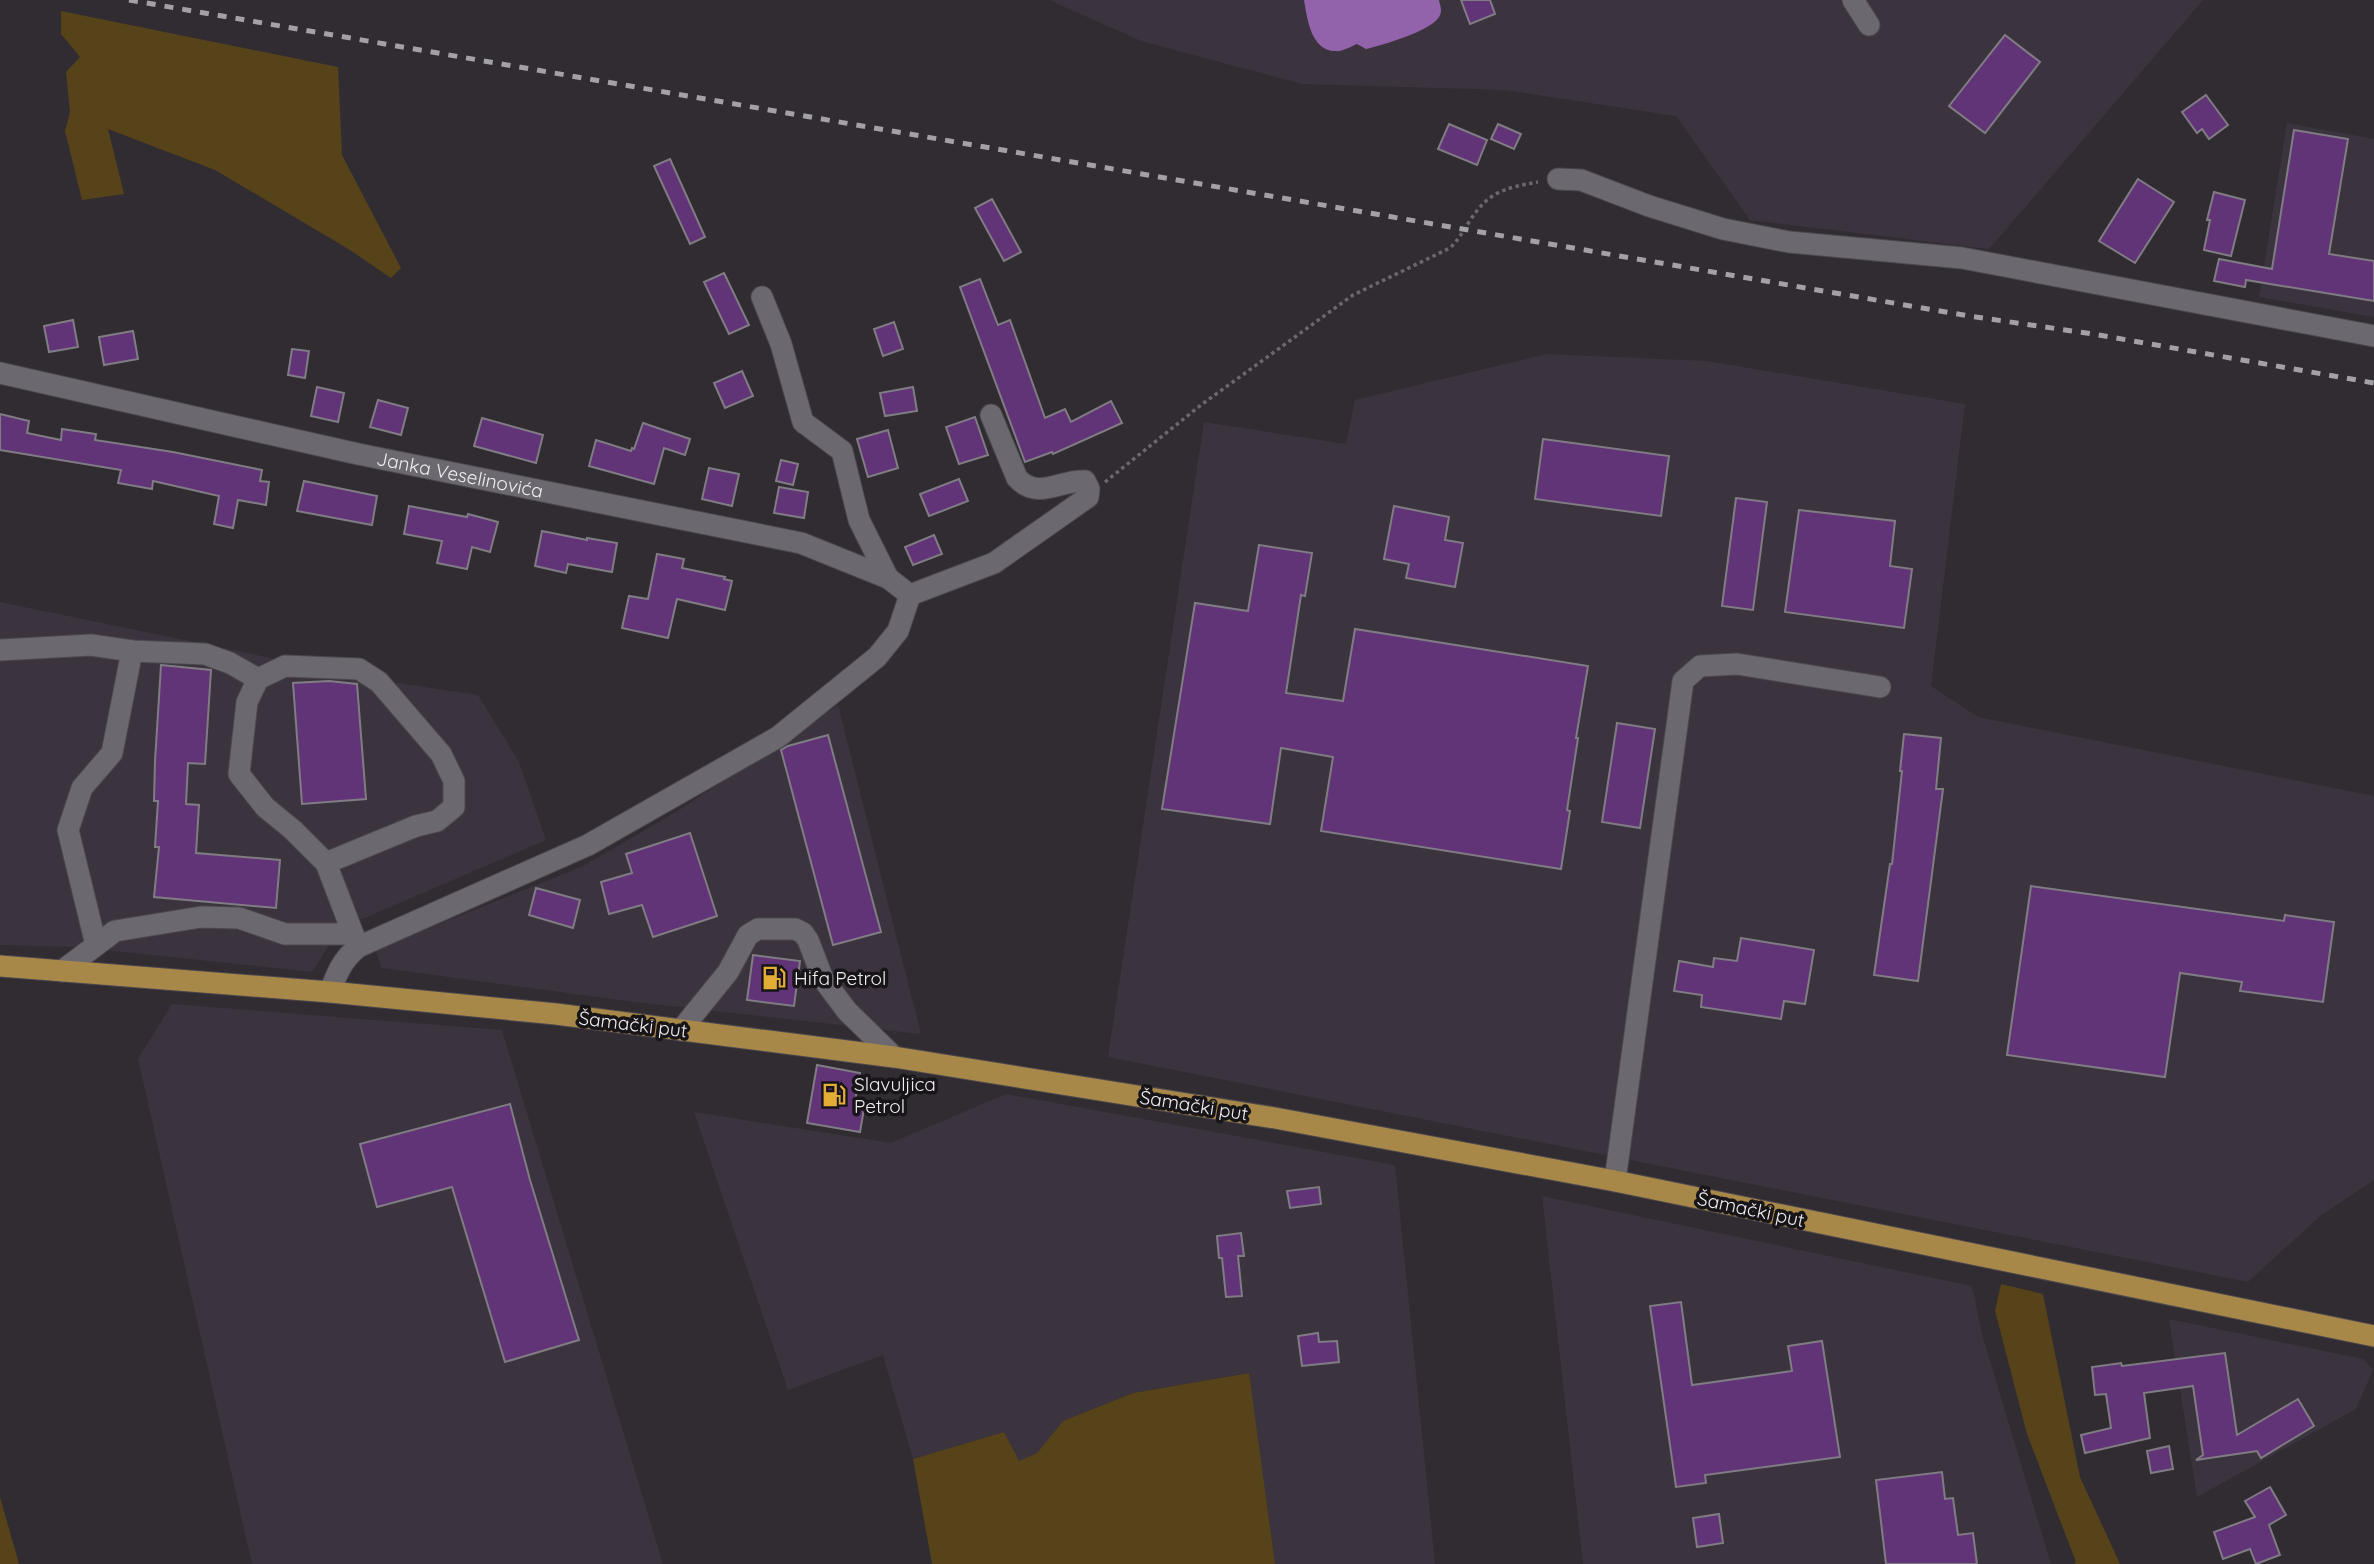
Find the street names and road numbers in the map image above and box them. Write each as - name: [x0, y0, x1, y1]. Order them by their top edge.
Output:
- street label: Janka Veselinovića: [375, 446, 545, 503]
- street label: Šamački put: [577, 1005, 689, 1043]
- street label: Šamački put: [1138, 1085, 1250, 1125]
- street label: Šamački put: [1695, 1186, 1807, 1232]

